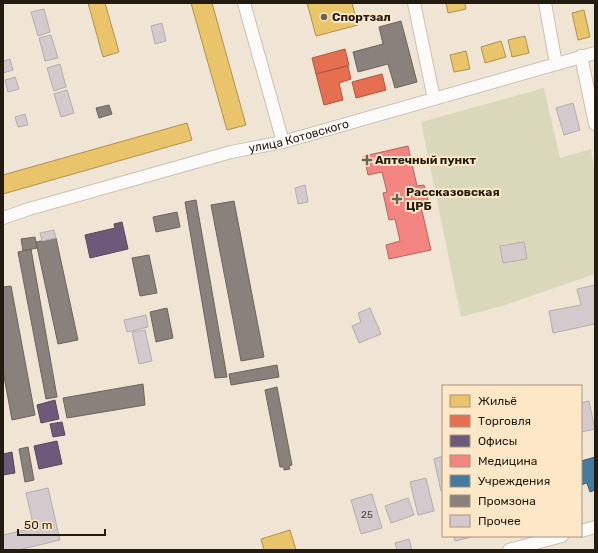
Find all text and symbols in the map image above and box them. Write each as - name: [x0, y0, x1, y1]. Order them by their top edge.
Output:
- place label: Спортзал: [332, 10, 391, 24]
- marker: Спортзал: [319, 12, 329, 22]
- street label: улица Котовского: [247, 117, 351, 155]
- place label: Аптечный пункт: [375, 153, 476, 167]
- marker: Аптечный пункт: [362, 155, 372, 165]
- place label: Рассказовская ЦРБ: [406, 185, 500, 213]
- marker: Рассказовская ЦРБ: [391, 193, 403, 205]
- legend: [442, 385, 582, 537]
- text: Жильё: [478, 394, 517, 408]
- text: Торговля: [478, 414, 531, 428]
- text: Офисы: [478, 434, 517, 448]
- text: Медицина: [478, 454, 537, 468]
- text: Учреждения: [478, 474, 550, 488]
- text: Промзона: [478, 494, 536, 508]
- house number: 25: [361, 509, 373, 521]
- scale bar: [18, 511, 105, 537]
- text: Прочее: [478, 514, 521, 528]
- text: 50 m: [24, 518, 52, 532]

